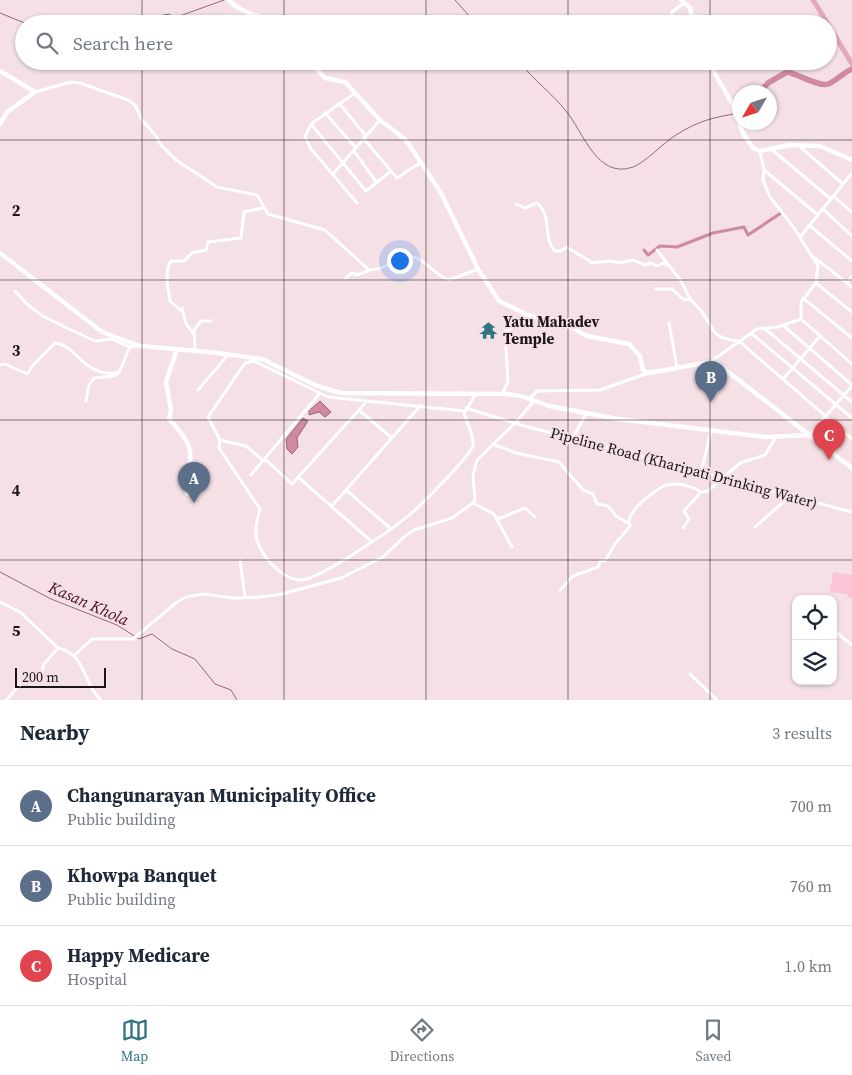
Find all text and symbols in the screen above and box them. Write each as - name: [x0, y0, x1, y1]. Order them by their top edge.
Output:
- search box: [15, 15, 837, 70]
- icon: search: [33, 29, 61, 57]
- text: Search here: [73, 30, 173, 56]
- north arrow: [732, 85, 777, 130]
- text: 2: [12, 199, 21, 221]
- your location: [387, 248, 413, 274]
- place label: Yatu Mahadev Temple: [503, 311, 600, 349]
- temple icon: Yatu Mahadev Temple: [479, 321, 499, 341]
- text: 3: [12, 339, 21, 361]
- pin: B: [695, 361, 727, 402]
- pin: C: [813, 419, 845, 460]
- street label: Pipeline Road (Kharipati Drinking Water): [548, 422, 820, 513]
- pin: A: [178, 462, 210, 503]
- text: 4: [12, 479, 21, 501]
- water label: Kasan Khola: [45, 575, 133, 631]
- map controls: [792, 595, 837, 685]
- button: locate: [792, 595, 837, 640]
- text: 5: [12, 619, 21, 641]
- button: layers: [792, 640, 837, 685]
- scale bar: [15, 665, 106, 688]
- text: 200 m: [22, 667, 59, 687]
- text: Nearby: [20, 718, 90, 747]
- text: 3 results: [772, 722, 832, 744]
- text: Changunarayan Municipality Office: [67, 782, 376, 808]
- text: A: [31, 795, 41, 817]
- text: 700 m: [790, 795, 832, 817]
- text: Public building: [67, 808, 176, 830]
- text: Khowpa Banquet: [67, 862, 217, 888]
- text: B: [31, 875, 41, 897]
- text: 760 m: [790, 875, 832, 897]
- text: Public building: [67, 888, 176, 910]
- text: Happy Medicare: [67, 942, 210, 968]
- text: C: [31, 955, 41, 977]
- text: 1.0 km: [784, 955, 832, 977]
- text: Hospital: [67, 968, 127, 990]
- tab: Map: [121, 1016, 149, 1066]
- tab: Directions: [390, 1016, 454, 1066]
- tab: Saved: [696, 1016, 731, 1066]

